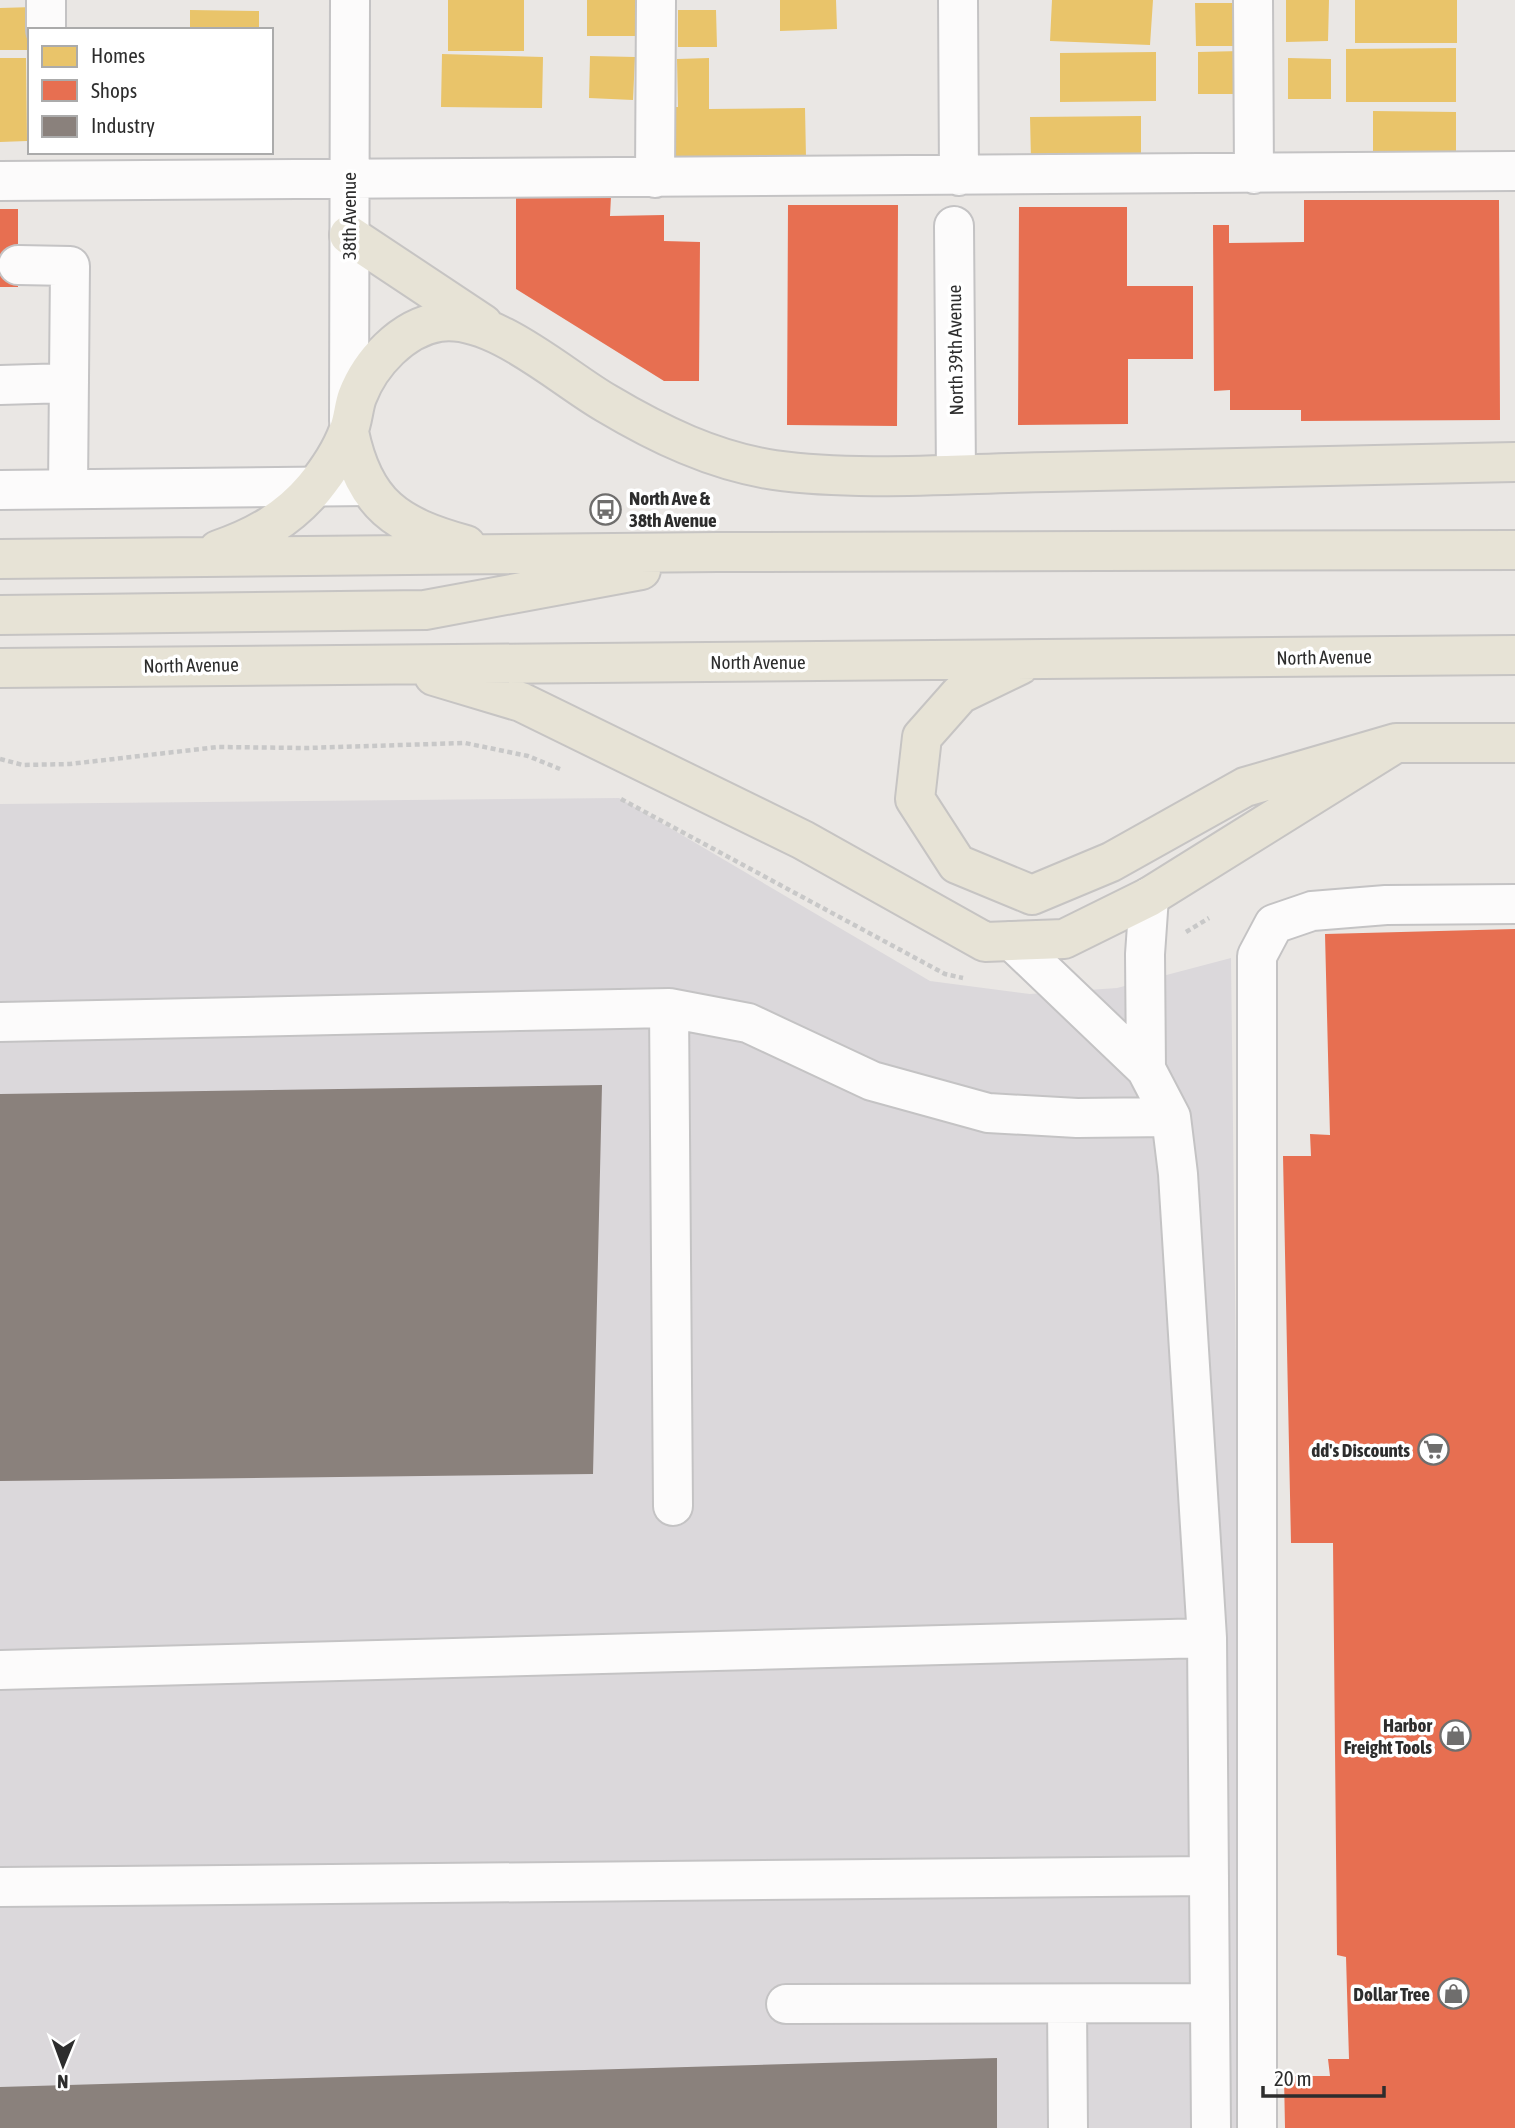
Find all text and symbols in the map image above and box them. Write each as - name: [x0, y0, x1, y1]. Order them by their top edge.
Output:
- legend: [28, 28, 273, 154]
- text: Homes: [91, 43, 145, 67]
- text: Shops: [91, 78, 137, 102]
- text: Industry: [91, 113, 155, 137]
- street label: 38th Avenue: [338, 172, 360, 260]
- street label: North 39th Avenue: [943, 285, 967, 415]
- place label: North Ave & 38th Avenue: [629, 487, 717, 531]
- bus stop icon: North Ave & 38th Avenue: [589, 492, 623, 526]
- street label: North Avenue: [1276, 645, 1372, 669]
- street label: North Avenue: [710, 651, 806, 673]
- street label: North Avenue: [143, 653, 239, 677]
- supermarket icon: dd's Discounts: [1416, 1433, 1450, 1467]
- place label: dd's Discounts: [1311, 1439, 1410, 1461]
- place label: Harbor Freight Tools: [1344, 1714, 1432, 1758]
- shop icon: Harbor Freight Tools: [1438, 1719, 1472, 1753]
- shop icon: Dollar Tree: [1436, 1977, 1470, 2011]
- place label: Dollar Tree: [1353, 1983, 1430, 2005]
- north arrow: [28, 2030, 98, 2100]
- scale bar: [1263, 2054, 1384, 2098]
- text: 20 m: [1274, 2066, 1312, 2090]
- text: N: [57, 2071, 69, 2093]

